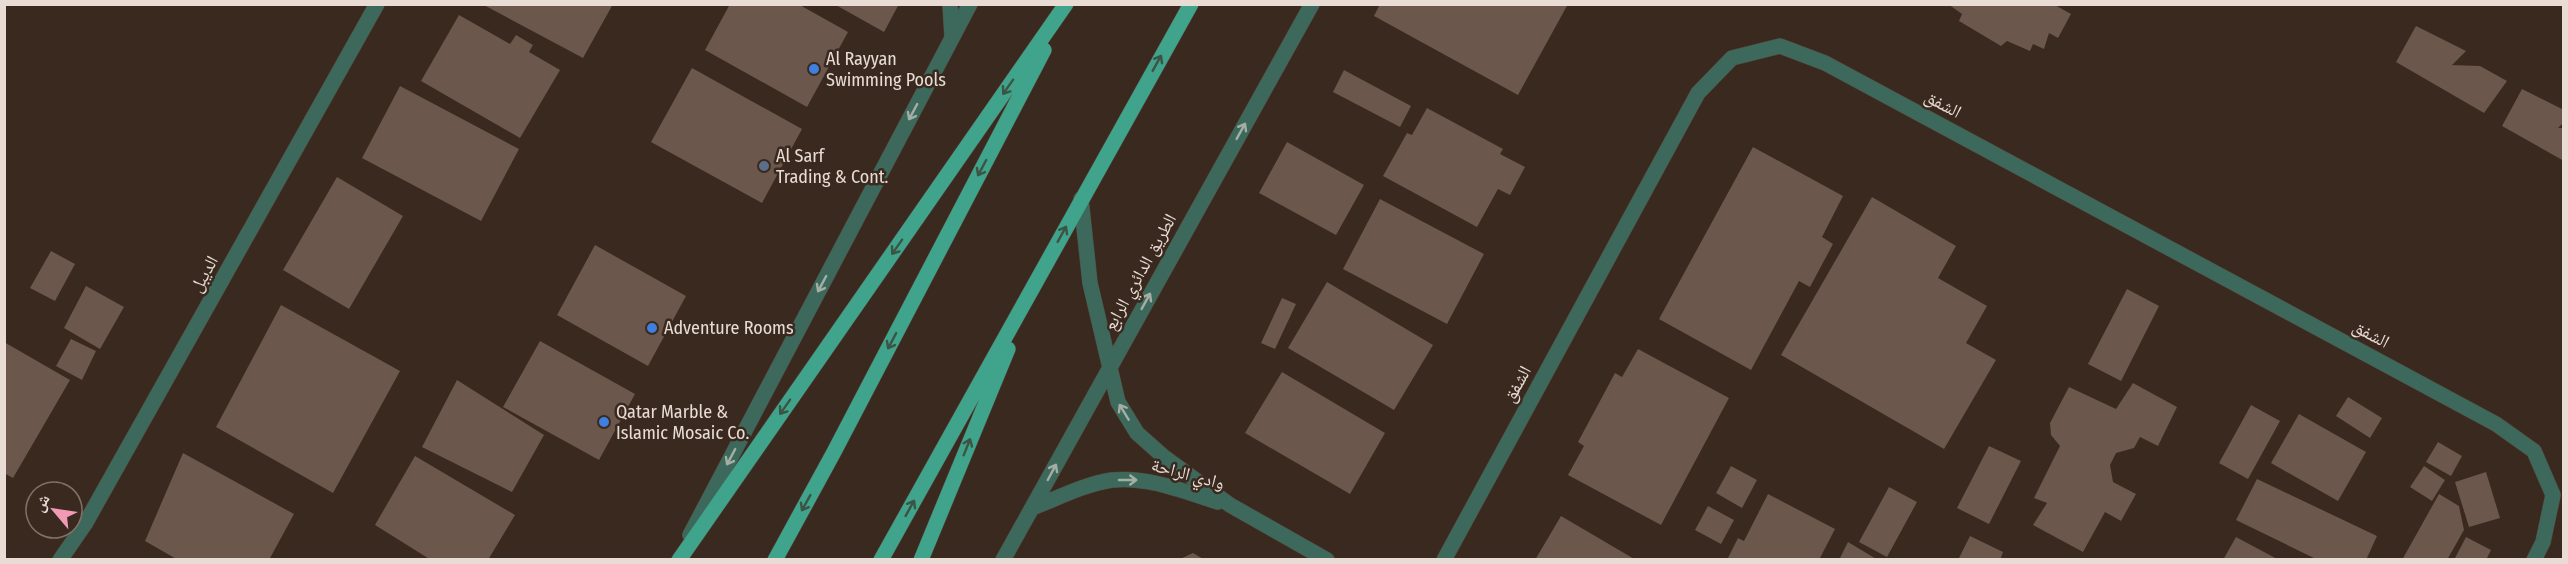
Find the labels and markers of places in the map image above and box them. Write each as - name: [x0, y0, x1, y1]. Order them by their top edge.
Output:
- place label: Al Rayyan Swimming Pools: [826, 48, 946, 91]
- marker: Al Rayyan Swimming Pools: [807, 62, 821, 76]
- place label: Al Sarf Trading & Cont.: [776, 145, 889, 188]
- marker: Al Sarf Trading & Cont.: [757, 159, 771, 173]
- place label: Adventure Rooms: [664, 317, 794, 339]
- marker: Adventure Rooms: [645, 321, 659, 335]
- place label: Qatar Marble & Islamic Mosaic Co.: [616, 401, 749, 444]
- marker: Qatar Marble & Islamic Mosaic Co.: [597, 415, 611, 429]

